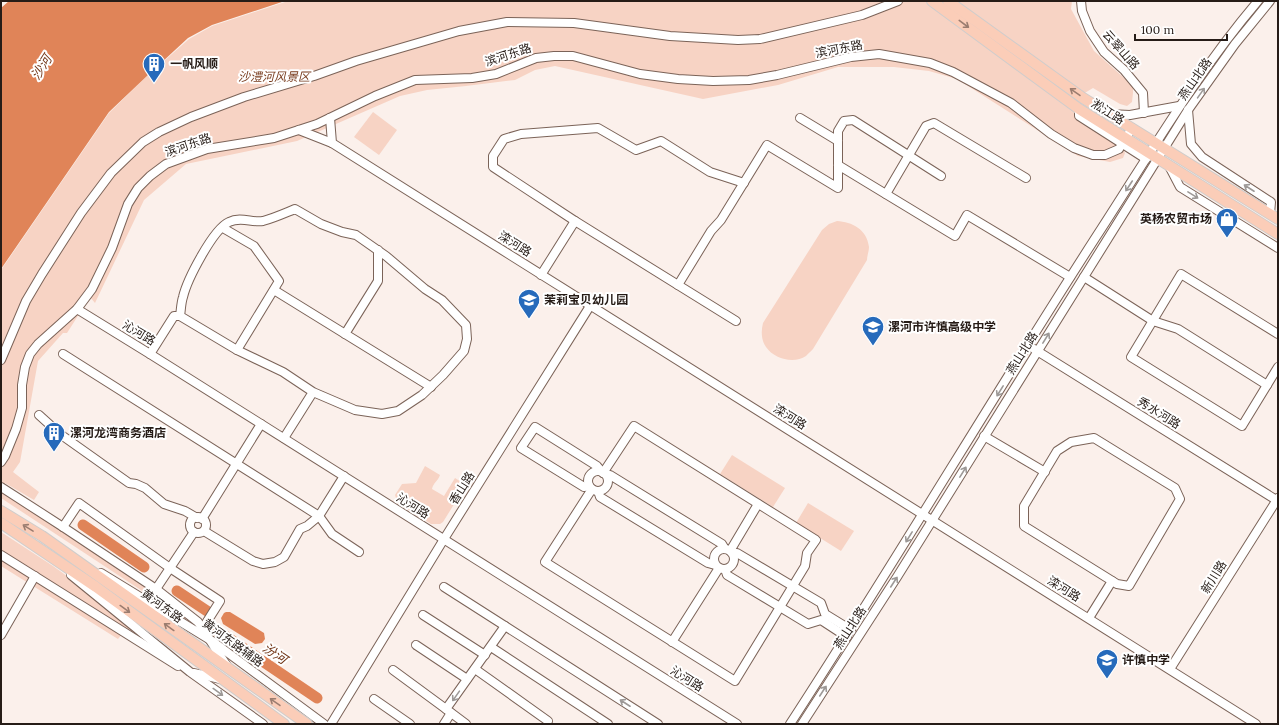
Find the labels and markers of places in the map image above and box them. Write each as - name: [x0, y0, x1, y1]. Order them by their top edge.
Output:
- building icon: 一帆风顺: [141, 51, 167, 84]
- place label: 一帆风顺: [170, 56, 218, 71]
- shop icon: 英杨农贸市场: [1214, 206, 1240, 239]
- place label: 英杨农贸市场: [1140, 211, 1212, 226]
- school or university icon: 茉莉宝贝幼儿园: [516, 287, 542, 320]
- place label: 茉莉宝贝幼儿园: [544, 292, 628, 307]
- school or university icon: 漯河市许慎高级中学: [860, 314, 886, 347]
- place label: 漯河市许慎高级中学: [888, 319, 996, 334]
- building icon: 漯河龙湾商务酒店: [41, 420, 67, 453]
- place label: 漯河龙湾商务酒店: [70, 425, 166, 440]
- school or university icon: 许慎中学: [1094, 647, 1120, 680]
- place label: 许慎中学: [1122, 652, 1170, 667]

